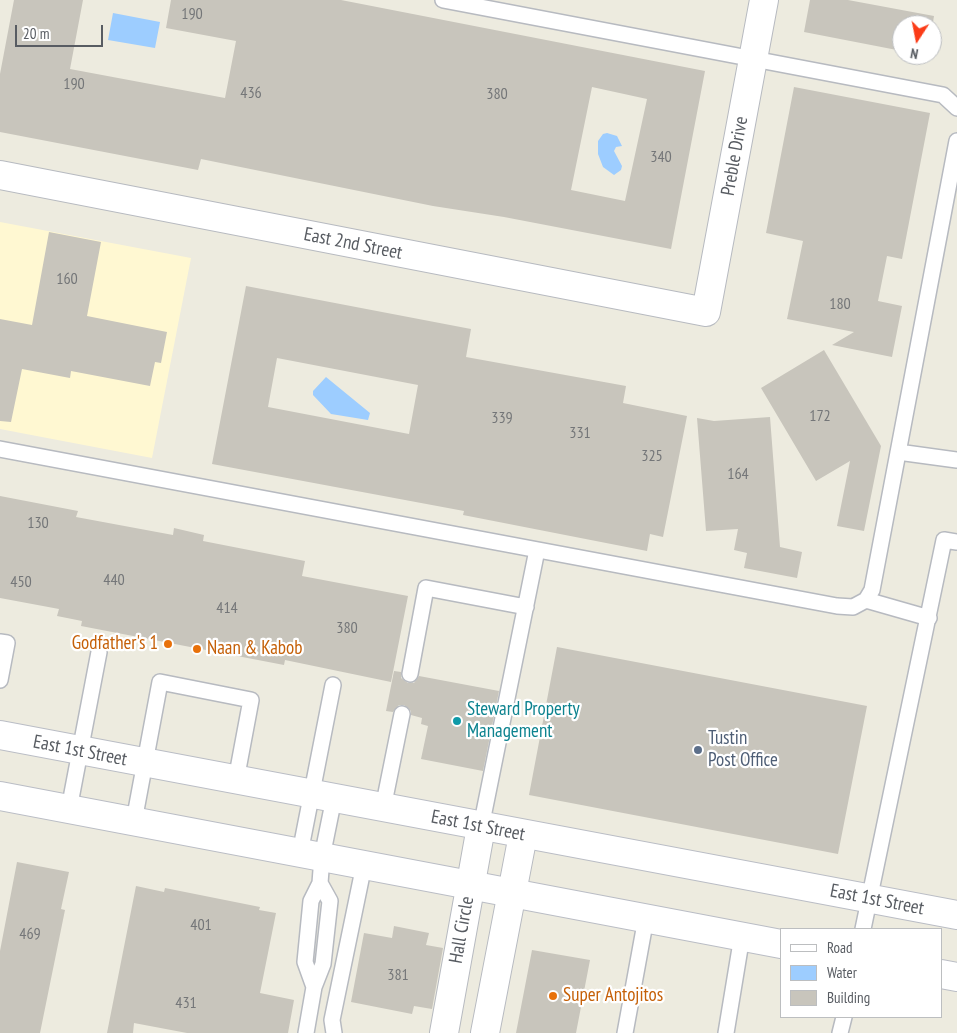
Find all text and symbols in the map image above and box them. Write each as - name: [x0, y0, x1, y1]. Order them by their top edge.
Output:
- house number: 190: [181, 4, 203, 24]
- scale bar: [18, 15, 105, 47]
- north arrow: [892, 15, 942, 65]
- text: 20 m: [23, 24, 49, 43]
- text: N: [909, 44, 920, 63]
- house number: 190: [63, 74, 85, 94]
- house number: 436: [240, 83, 262, 103]
- house number: 380: [486, 84, 508, 104]
- street label: Preble Drive: [717, 115, 753, 197]
- house number: 340: [650, 147, 672, 167]
- street label: East 2nd Street: [302, 223, 404, 265]
- house number: 160: [56, 269, 78, 289]
- house number: 180: [829, 294, 851, 314]
- house number: 172: [809, 406, 831, 426]
- house number: 339: [491, 408, 513, 428]
- house number: 331: [569, 423, 591, 443]
- house number: 325: [641, 446, 663, 466]
- house number: 164: [727, 464, 749, 484]
- house number: 130: [27, 513, 49, 533]
- house number: 440: [103, 570, 125, 590]
- house number: 450: [10, 572, 32, 592]
- house number: 414: [216, 598, 238, 618]
- house number: 380: [336, 618, 358, 638]
- place label: Godfather's 1: [72, 633, 158, 655]
- marker: Godfather's 1: [162, 638, 174, 650]
- place label: Naan & Kabob: [207, 638, 303, 660]
- marker: Naan & Kabob: [191, 643, 203, 655]
- place label: Steward Property Management: [467, 699, 580, 743]
- marker: Steward Property Management: [451, 715, 463, 727]
- place label: Tustin Post Office: [708, 728, 778, 772]
- street label: East 1st Street: [31, 731, 129, 771]
- marker: Tustin Post Office: [692, 744, 704, 756]
- street label: East 1st Street: [429, 806, 527, 846]
- street label: East 1st Street: [828, 880, 926, 920]
- street label: Hall Circle: [445, 895, 479, 965]
- house number: 401: [190, 915, 212, 935]
- house number: 469: [19, 924, 41, 944]
- legend: [780, 928, 942, 1018]
- text: Road: [827, 938, 853, 957]
- text: Water: [827, 963, 857, 982]
- house number: 381: [387, 965, 409, 985]
- place label: Super Antojitos: [563, 985, 663, 1007]
- text: Building: [827, 988, 870, 1007]
- marker: Super Antojitos: [547, 990, 559, 1002]
- house number: 431: [175, 993, 197, 1013]

